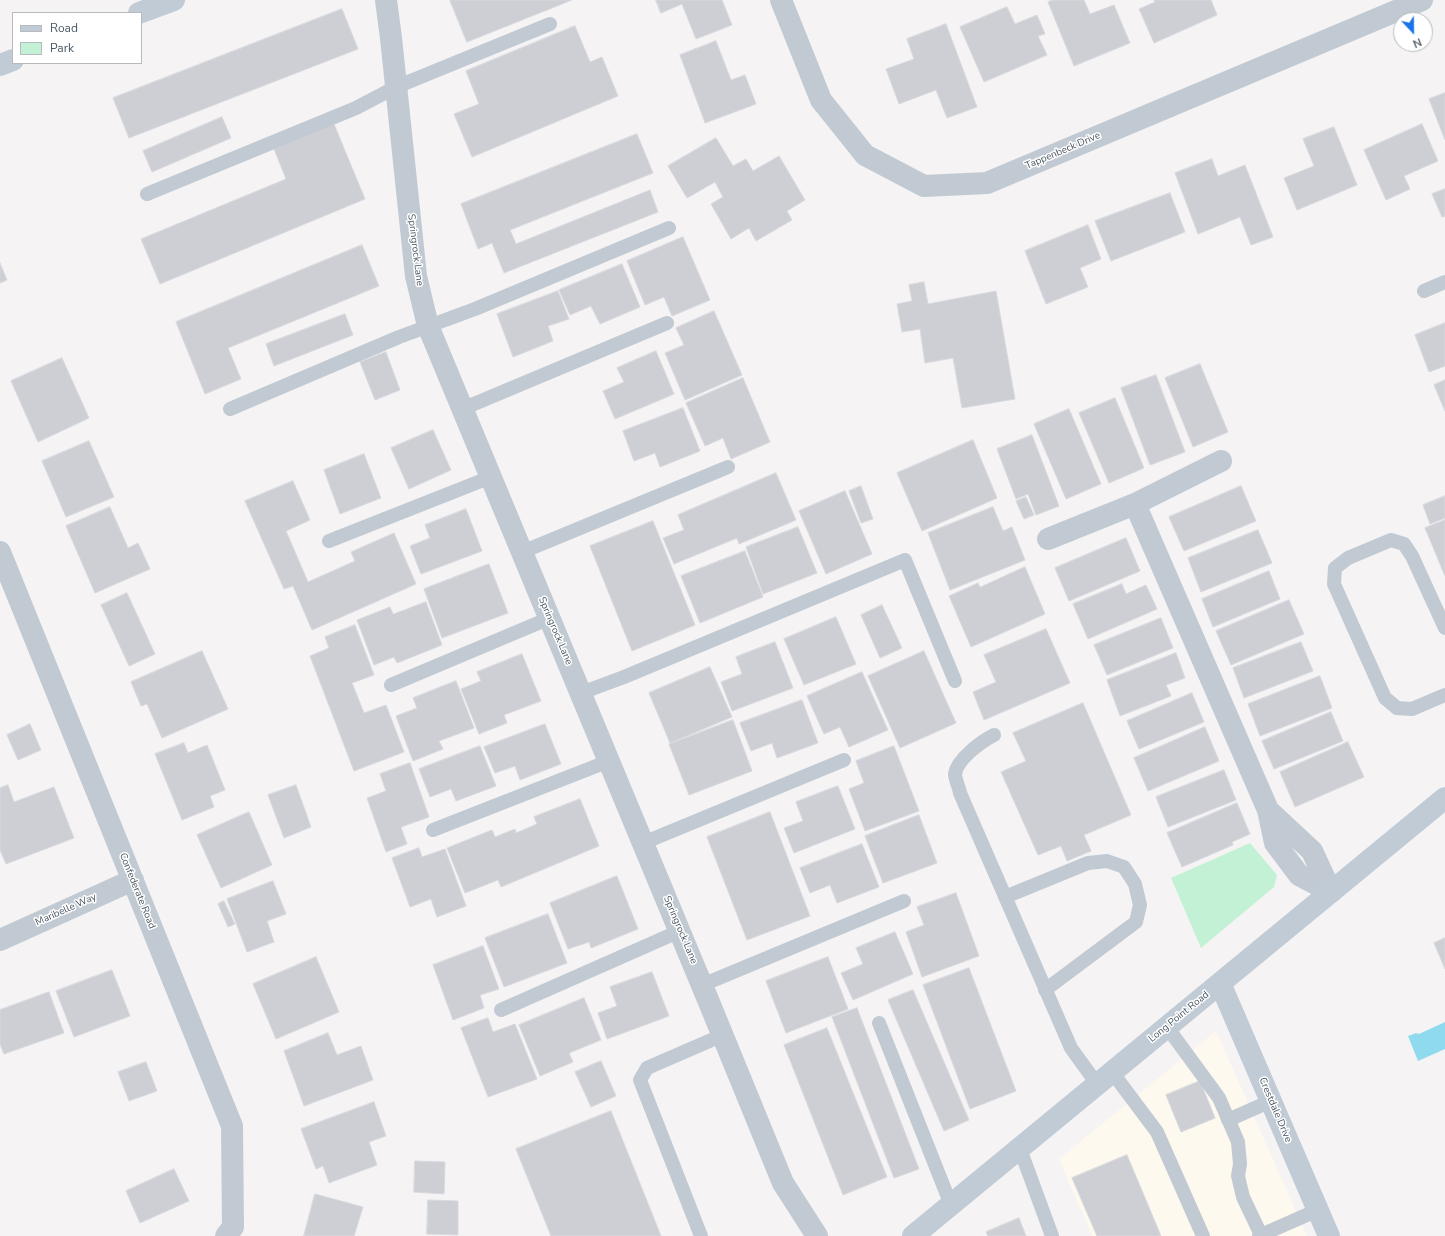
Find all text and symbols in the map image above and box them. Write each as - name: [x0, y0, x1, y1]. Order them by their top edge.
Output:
- legend: [12, 12, 142, 64]
- north arrow: [1393, 12, 1433, 52]
- text: Road: [50, 20, 78, 36]
- text: N: [1411, 34, 1424, 51]
- text: Park: [50, 40, 74, 56]
- street label: Tappenbeck Drive: [1024, 130, 1102, 172]
- street label: Springrock Lane: [405, 213, 425, 287]
- street label: Springrock Lane: [535, 595, 575, 667]
- street label: Confederate Road: [116, 851, 158, 931]
- street label: Maribelle Way: [34, 891, 98, 929]
- street label: Springrock Lane: [660, 894, 700, 966]
- street label: Long Point Road: [1146, 989, 1212, 1045]
- street label: Crestdale Drive: [1256, 1076, 1294, 1144]

